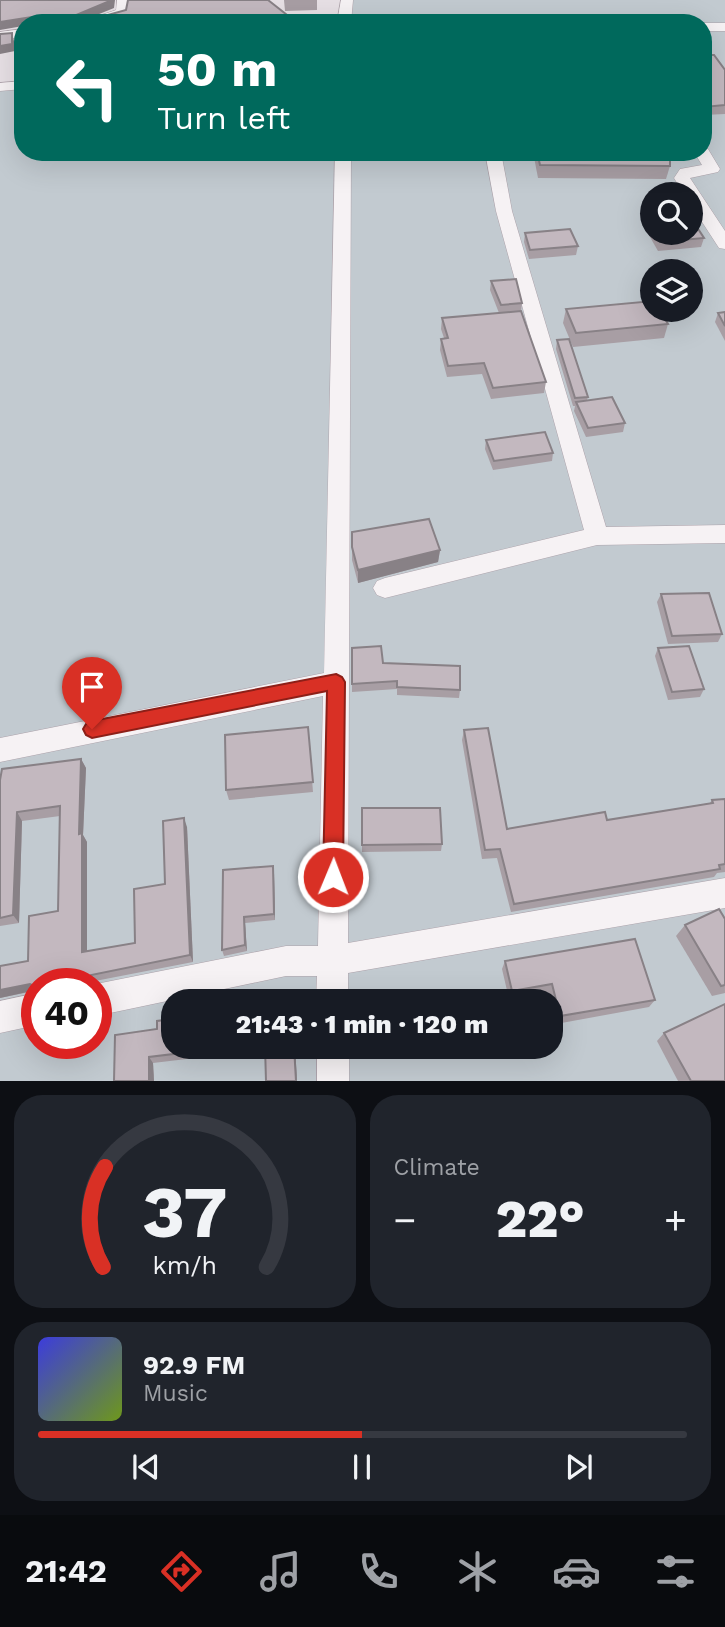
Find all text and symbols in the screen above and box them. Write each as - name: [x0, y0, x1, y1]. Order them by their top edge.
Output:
- text: 50 m: [157, 40, 277, 98]
- icon: left: [42, 42, 133, 133]
- text: Turn left: [157, 99, 290, 137]
- map controls: [640, 182, 703, 322]
- button: search: [640, 182, 703, 245]
- button: layers: [640, 259, 703, 322]
- pin: [62, 657, 122, 729]
- icon: arrive: [73, 668, 111, 706]
- position arrow: [296, 840, 370, 914]
- speed limit sign: 40: [21, 968, 112, 1059]
- text: 21:43 · 1 min · 120 m: [236, 1009, 488, 1039]
- text: Climate: [394, 1154, 480, 1181]
- text: 37: [142, 1170, 227, 1256]
- text: 22°: [496, 1189, 585, 1250]
- text: −: [394, 1198, 416, 1242]
- text: +: [664, 1198, 687, 1242]
- text: km/h: [153, 1251, 217, 1280]
- text: 92.9 FM: [143, 1350, 245, 1380]
- text: Music: [143, 1380, 208, 1407]
- icon: previous: [127, 1448, 165, 1486]
- icon: pause: [343, 1448, 381, 1486]
- icon: next: [560, 1448, 598, 1486]
- icon: directions: [157, 1547, 206, 1596]
- icon: music: [256, 1547, 305, 1596]
- icon: phone: [354, 1547, 403, 1596]
- icon: climate: [453, 1547, 502, 1596]
- icon: car: [552, 1547, 601, 1596]
- icon: filters: [651, 1547, 700, 1596]
- text: 21:42: [25, 1552, 107, 1590]

